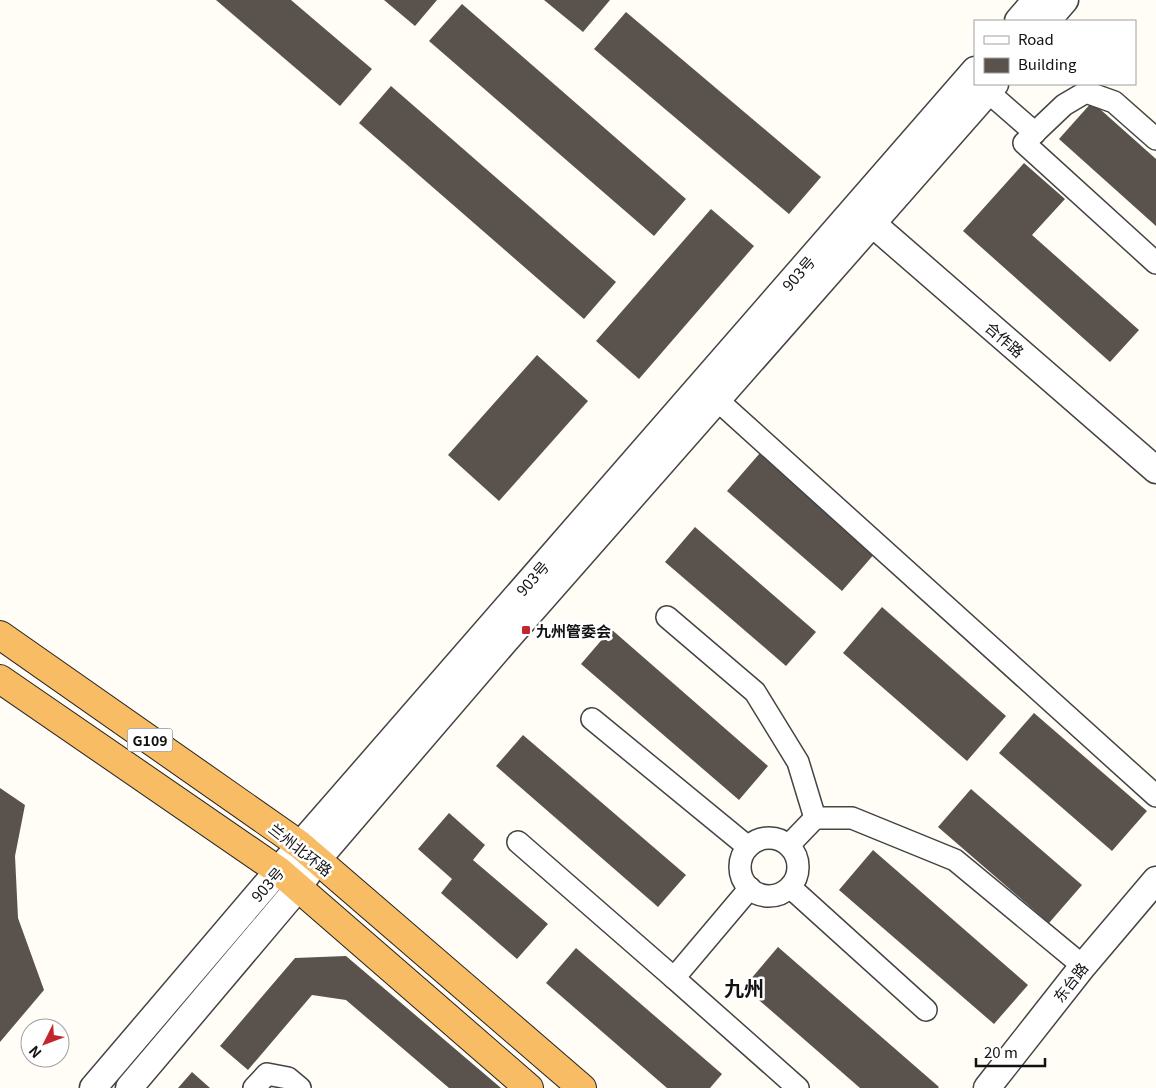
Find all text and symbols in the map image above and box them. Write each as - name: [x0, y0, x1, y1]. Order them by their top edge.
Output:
- legend: [974, 20, 1136, 85]
- text: Road: [1018, 28, 1054, 49]
- text: Building: [1018, 53, 1077, 74]
- street label: 903号: [777, 251, 819, 295]
- street label: 合作路: [981, 316, 1029, 362]
- street label: 903号: [511, 556, 553, 600]
- place label: 九州管委会: [536, 620, 611, 641]
- marker: 九州管委会: [520, 624, 532, 636]
- road number: G109: [128, 728, 172, 752]
- street label: 兰州北环路: [265, 818, 337, 880]
- street label: 903号: [246, 862, 288, 906]
- street label: 东台路: [1048, 958, 1092, 1006]
- district label: 九州: [724, 973, 764, 1002]
- north arrow: [20, 1018, 70, 1068]
- scale bar: [976, 1036, 1045, 1068]
- text: 20 m: [984, 1041, 1018, 1062]
- text: N: [24, 1042, 46, 1063]

